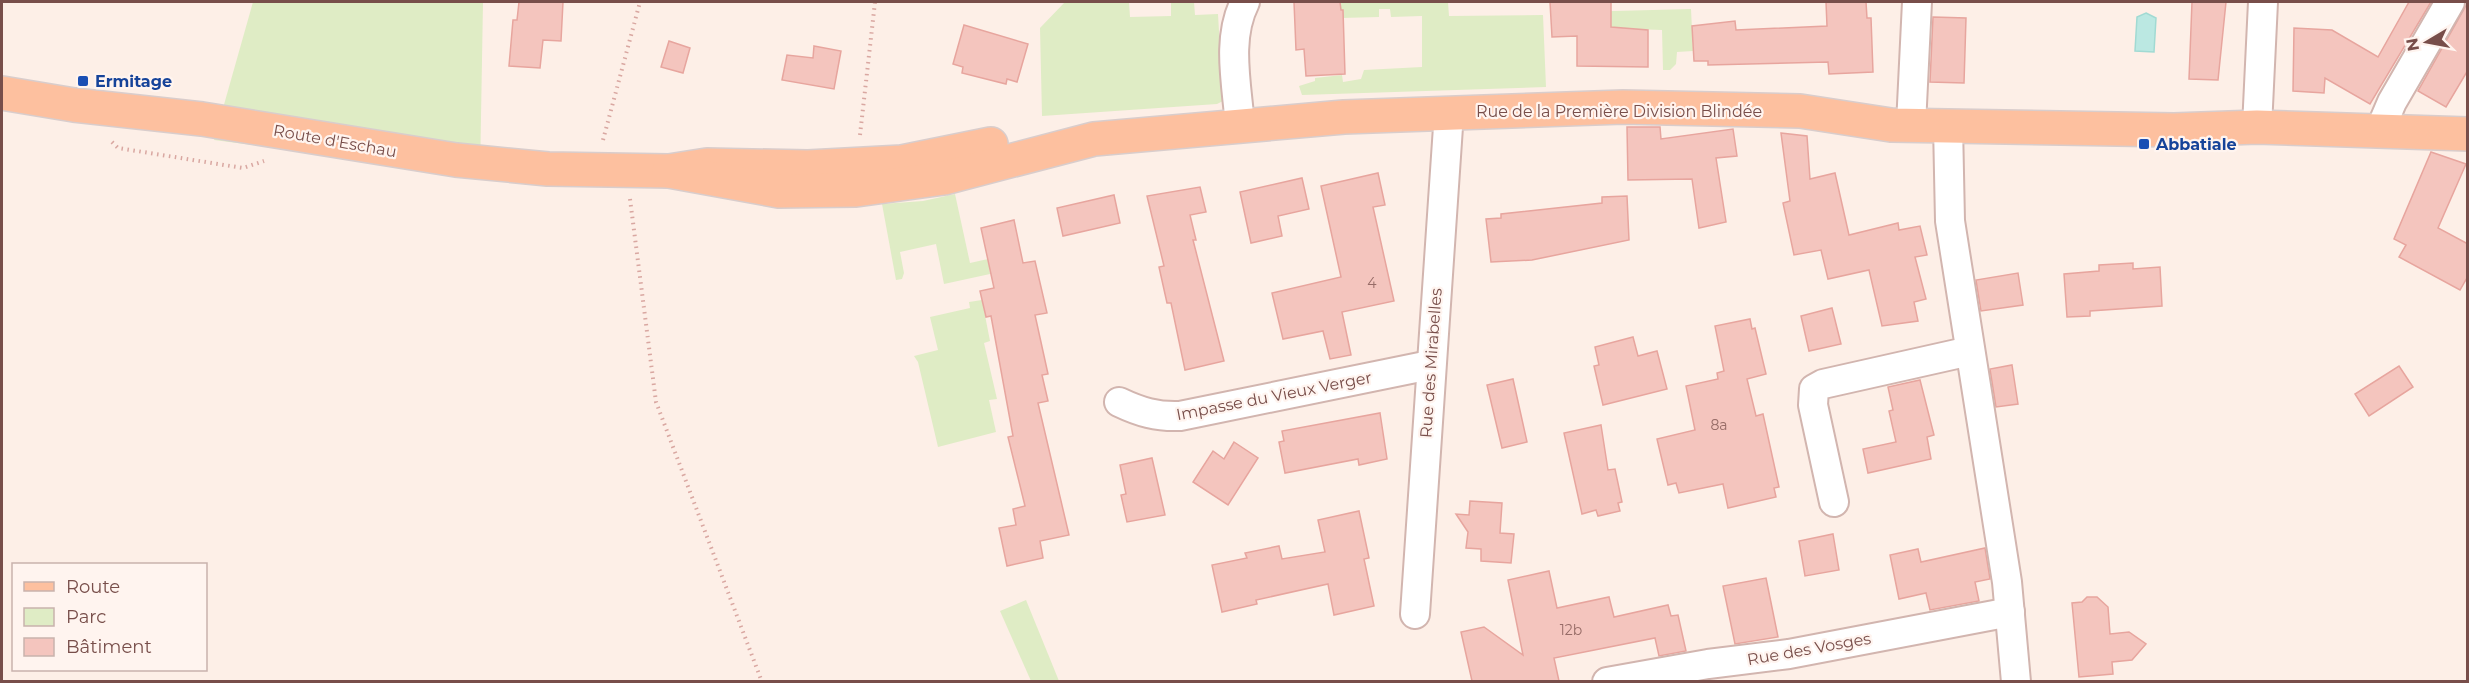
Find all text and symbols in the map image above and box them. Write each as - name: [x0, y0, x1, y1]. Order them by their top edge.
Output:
- north arrow: [2397, 12, 2457, 72]
- text: N: [2402, 36, 2423, 53]
- place label: Ermitage: [95, 72, 172, 91]
- marker: Ermitage: [76, 74, 90, 88]
- street label: Rue de la Première Division Blindée: [1476, 102, 1762, 121]
- street label: Route d'Eschau: [272, 121, 398, 161]
- place label: Abbatiale: [2155, 135, 2237, 154]
- marker: Abbatiale: [2137, 137, 2151, 151]
- house number: 4: [1367, 274, 1377, 292]
- street label: Rue des Mirabelles: [1416, 287, 1446, 439]
- street label: Impasse du Vieux Verger: [1175, 368, 1373, 424]
- house number: 8a: [1710, 416, 1728, 434]
- legend: [12, 563, 207, 671]
- text: Route: [66, 576, 120, 598]
- text: Parc: [66, 606, 106, 628]
- house number: 12b: [1560, 621, 1582, 639]
- street label: Rue des Vosges: [1746, 629, 1873, 669]
- text: Bâtiment: [66, 636, 152, 658]

